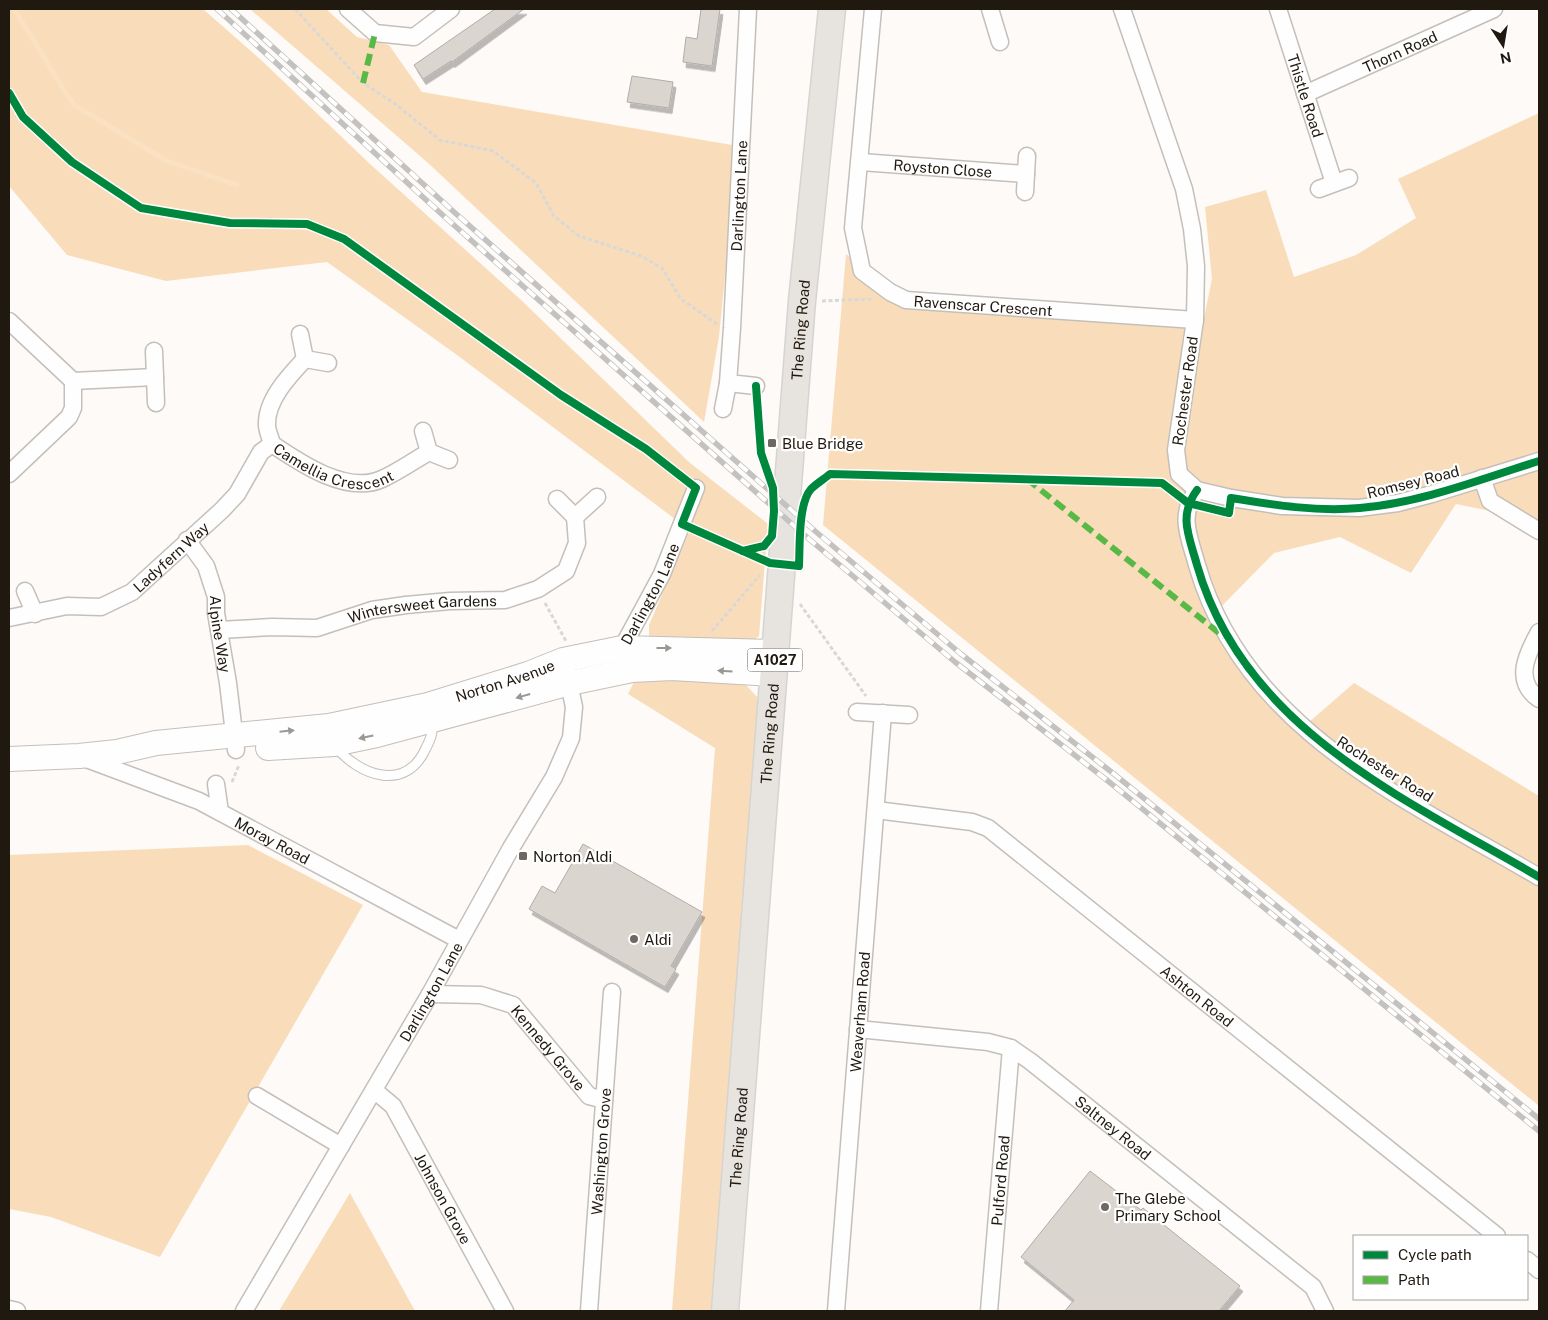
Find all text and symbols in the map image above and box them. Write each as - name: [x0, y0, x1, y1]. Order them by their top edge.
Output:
- north arrow: [1478, 20, 1528, 70]
- street label: Thorn Road: [1360, 27, 1440, 75]
- text: N: [1499, 49, 1513, 67]
- street label: Thistle Road: [1285, 52, 1327, 139]
- street label: Darlington Lane: [727, 140, 750, 252]
- street label: Royston Close: [893, 156, 993, 180]
- street label: The Ring Road: [787, 279, 813, 381]
- street label: Ravenscar Crescent: [913, 292, 1053, 319]
- street label: Rochester Road: [1169, 335, 1201, 447]
- place label: Blue Bridge: [782, 435, 863, 452]
- marker: Blue Bridge: [766, 437, 778, 449]
- street label: Camellia Crescent: [271, 439, 396, 492]
- street label: Romsey Road: [1365, 462, 1461, 502]
- street label: Ladyfern Way: [130, 518, 212, 595]
- street label: Darlington Lane: [617, 541, 682, 647]
- street label: Wintersweet Gardens: [345, 592, 497, 626]
- street label: Alpine Way: [207, 595, 235, 674]
- one-way arrow: [656, 644, 672, 652]
- road number: A1027: [748, 648, 802, 672]
- street label: Norton Avenue: [453, 656, 557, 705]
- one-way arrow: [716, 667, 732, 675]
- street label: The Ring Road: [757, 683, 781, 785]
- one-way arrow: [515, 693, 530, 701]
- one-way arrow: [279, 727, 295, 735]
- one-way arrow: [358, 733, 373, 741]
- street label: Rochester Road: [1334, 733, 1436, 805]
- street label: Moray Road: [232, 813, 313, 867]
- place label: Norton Aldi: [533, 848, 612, 865]
- marker: Norton Aldi: [517, 850, 529, 862]
- place label: Aldi: [644, 931, 672, 948]
- marker: Aldi: [628, 933, 640, 945]
- street label: Darlington Lane: [396, 939, 466, 1044]
- street label: Weaverham Road: [846, 951, 873, 1073]
- street label: Ashton Road: [1157, 961, 1237, 1030]
- street label: Kennedy Grove: [508, 1002, 589, 1094]
- street label: Washington Grove: [587, 1087, 614, 1216]
- street label: The Ring Road: [726, 1087, 751, 1188]
- street label: Saltney Road: [1072, 1092, 1155, 1163]
- street label: Pulford Road: [988, 1135, 1012, 1226]
- street label: Johnson Grove: [412, 1150, 475, 1247]
- place label: The Glebe Primary School: [1115, 1190, 1221, 1224]
- marker: The Glebe Primary School: [1099, 1201, 1111, 1213]
- legend: [1353, 1235, 1528, 1300]
- text: Cycle path: [1398, 1246, 1472, 1263]
- text: Path: [1398, 1271, 1430, 1288]

